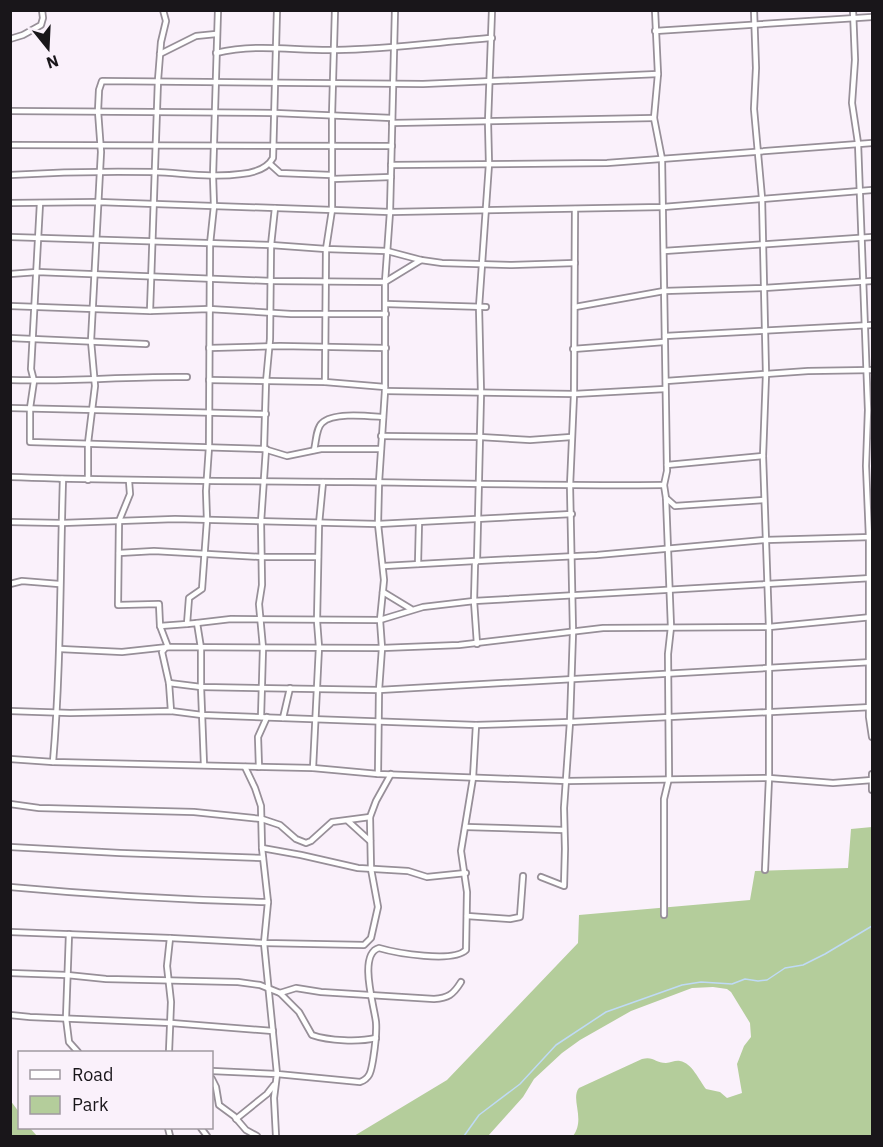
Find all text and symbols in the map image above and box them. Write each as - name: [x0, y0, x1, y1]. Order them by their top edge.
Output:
- north arrow: [18, 18, 78, 78]
- text: N: [44, 51, 61, 74]
- legend: [18, 1051, 213, 1129]
- text: Road: [72, 1063, 113, 1086]
- text: Park: [72, 1093, 109, 1116]

